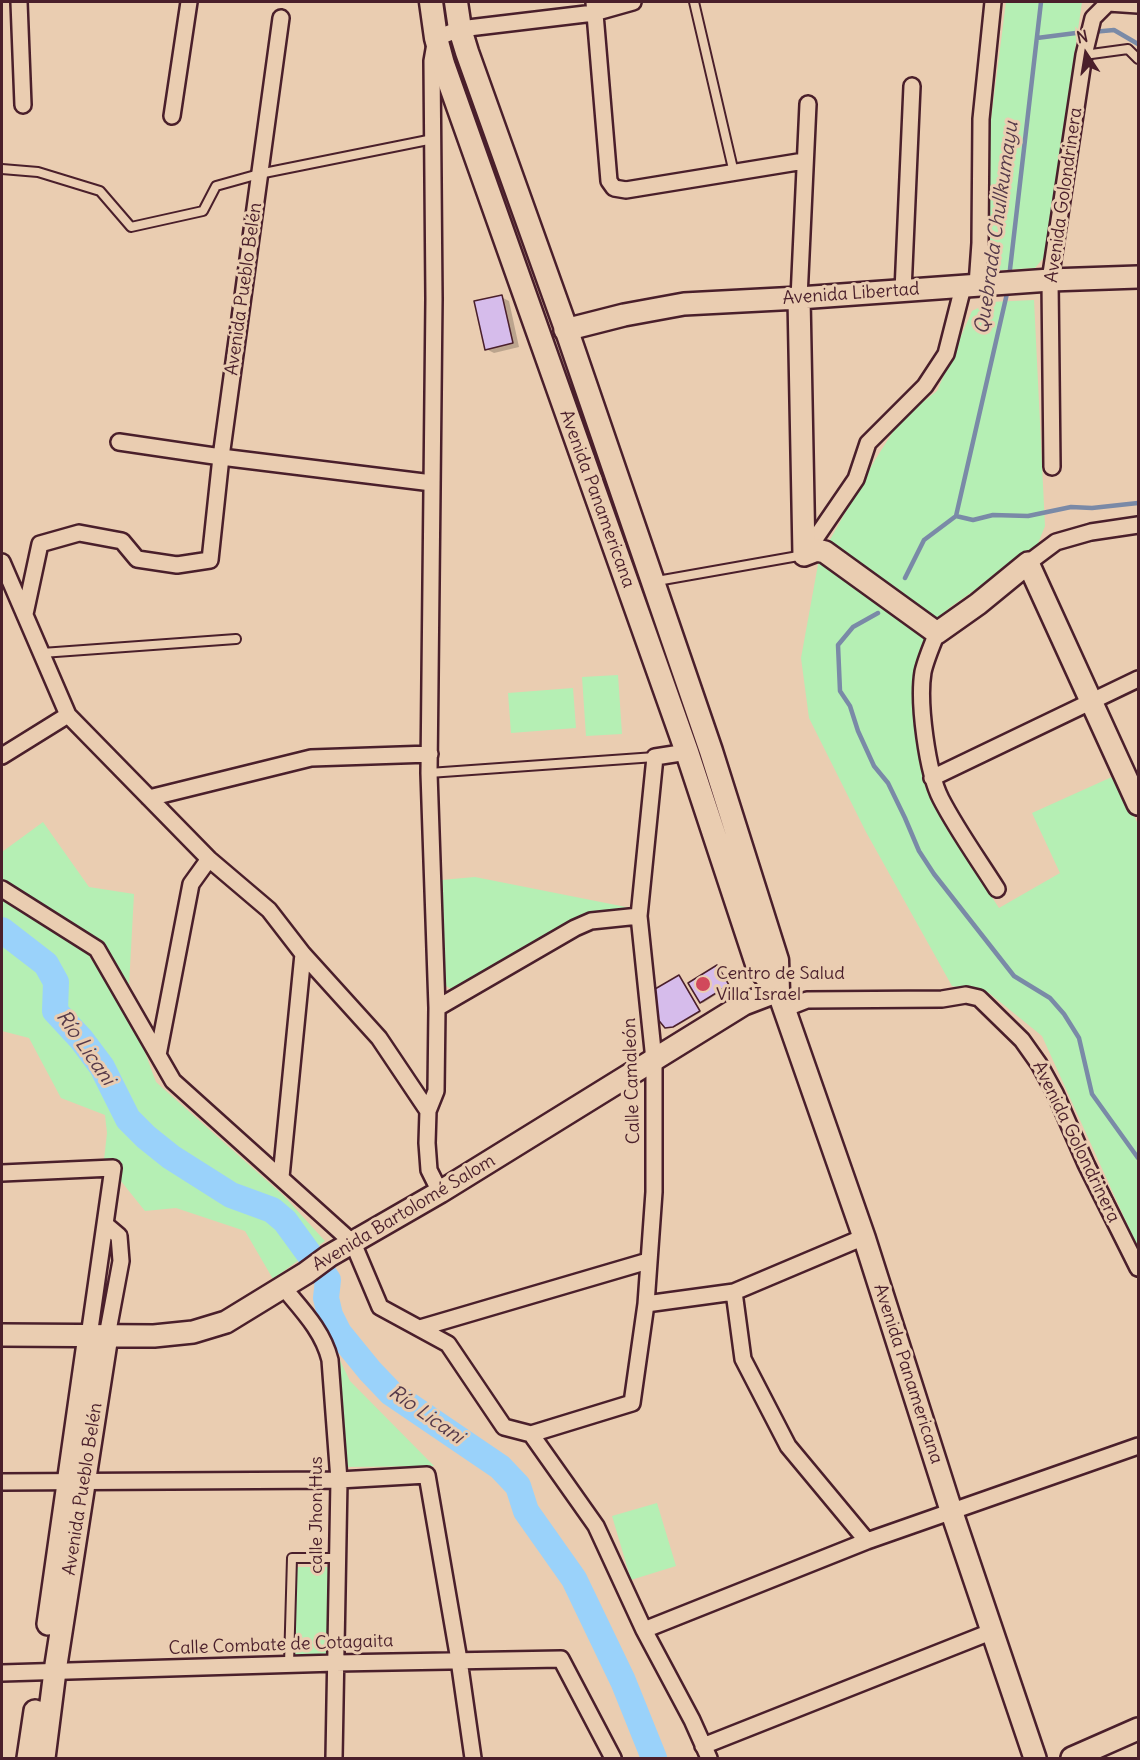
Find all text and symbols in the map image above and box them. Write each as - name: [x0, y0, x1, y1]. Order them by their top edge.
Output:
- north arrow: [1056, 24, 1116, 84]
- text: N: [1075, 25, 1090, 47]
- street label: Avenida Golondrinera: [1041, 106, 1087, 284]
- water label: Quebrada Chullkumayu: [970, 120, 1024, 336]
- street label: Avenida Pueblo Belén: [221, 201, 267, 377]
- street label: Avenida Libertad: [782, 278, 920, 310]
- street label: Avenida Panamericana: [555, 407, 639, 591]
- place label: Centro de Salud Villa Israel: [716, 963, 845, 1006]
- marker: Centro de Salud Villa Israel: [694, 975, 712, 993]
- water label: Río Licani: [50, 1006, 120, 1090]
- street label: Calle Camaleón: [619, 1017, 645, 1145]
- street label: Avenida Golondrinera: [1028, 1058, 1124, 1226]
- street label: Avenida Bartolomé Salom: [309, 1150, 499, 1276]
- street label: Avenida Panamericana: [869, 1281, 947, 1467]
- water label: Río Licani: [384, 1380, 468, 1450]
- street label: Avenida Pueblo Belén: [59, 1401, 107, 1577]
- street label: calle Jhon Hus: [306, 1456, 328, 1574]
- street label: Calle Combate de Cotagaita: [168, 1630, 394, 1660]

